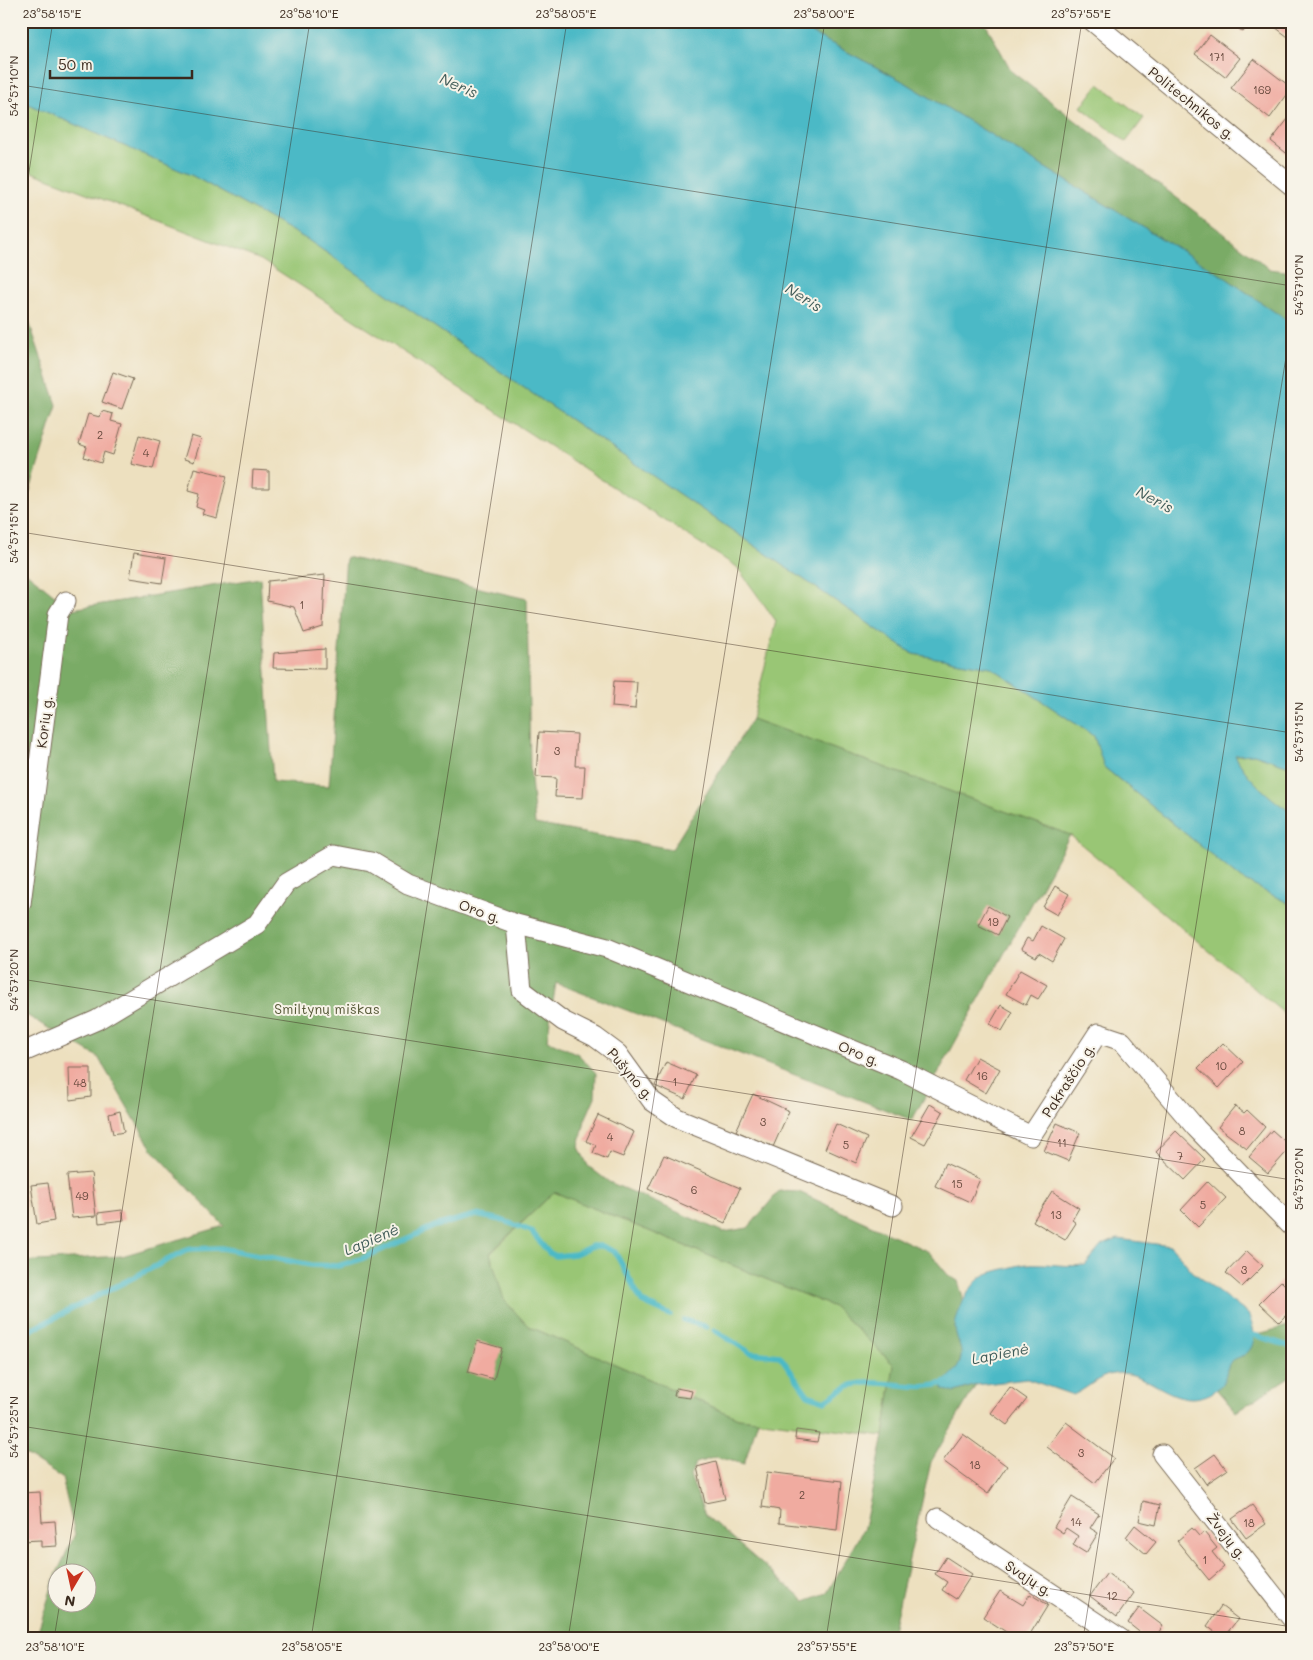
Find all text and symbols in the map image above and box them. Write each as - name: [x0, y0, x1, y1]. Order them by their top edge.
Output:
- text: 23°58'15"E: [23, 5, 81, 21]
- text: 23°58'10"E: [279, 5, 339, 21]
- text: 23°58'05"E: [536, 5, 596, 21]
- text: 23°58'00"E: [793, 5, 855, 21]
- text: 23°57'55"E: [1051, 5, 1111, 21]
- scale bar: [50, 48, 192, 80]
- house number: 171: [1209, 49, 1225, 64]
- text: 50 m: [58, 54, 93, 74]
- text: 54°57'10"N: [5, 56, 21, 116]
- street label: Politechnikos g.: [1144, 62, 1240, 144]
- water label: Neris: [437, 68, 481, 102]
- house number: 169: [1253, 82, 1272, 97]
- text: 54°57'10"N: [1290, 255, 1306, 315]
- water label: Neris: [782, 278, 826, 316]
- house number: 2: [97, 427, 103, 442]
- house number: 4: [143, 445, 150, 460]
- water label: Neris: [1133, 481, 1177, 517]
- text: 54°57'15"N: [5, 503, 21, 563]
- house number: 1: [300, 597, 304, 612]
- street label: Korių g.: [31, 695, 57, 749]
- text: 54°57'15"N: [1290, 702, 1306, 762]
- house number: 3: [554, 743, 561, 758]
- street label: Oro g.: [456, 895, 504, 927]
- house number: 19: [987, 914, 999, 929]
- text: 54°57'20"N: [5, 949, 21, 1011]
- park label: Smiltynų miškas: [274, 999, 380, 1018]
- street label: Oro g.: [835, 1036, 883, 1070]
- street label: Pakraščio g.: [1037, 1039, 1099, 1121]
- street label: Pušyno g.: [603, 1044, 659, 1104]
- house number: 10: [1215, 1058, 1227, 1073]
- house number: 16: [976, 1068, 988, 1083]
- house number: 1: [673, 1074, 677, 1089]
- house number: 48: [73, 1075, 87, 1090]
- house number: 3: [760, 1114, 767, 1129]
- house number: 8: [1239, 1123, 1246, 1138]
- house number: 4: [607, 1129, 614, 1144]
- house number: 11: [1057, 1135, 1067, 1150]
- house number: 5: [843, 1137, 849, 1152]
- house number: 7: [1177, 1148, 1183, 1163]
- text: 54°57'20"N: [1290, 1148, 1306, 1210]
- house number: 15: [951, 1176, 963, 1191]
- house number: 6: [691, 1182, 697, 1197]
- house number: 49: [76, 1188, 89, 1203]
- house number: 5: [1200, 1197, 1206, 1212]
- house number: 13: [1050, 1207, 1062, 1222]
- water label: Lapienė: [340, 1218, 402, 1260]
- house number: 3: [1241, 1262, 1248, 1277]
- water label: Lapienė: [970, 1338, 1030, 1368]
- text: 54°57'25"N: [5, 1396, 21, 1458]
- house number: 3: [1078, 1445, 1085, 1460]
- house number: 18: [969, 1457, 981, 1472]
- house number: 2: [799, 1487, 805, 1502]
- street label: Žvejų g.: [1203, 1509, 1251, 1563]
- house number: 14: [1070, 1514, 1082, 1529]
- house number: 18: [1243, 1515, 1255, 1530]
- house number: 1: [1203, 1552, 1207, 1567]
- street label: Svajų g.: [1002, 1556, 1056, 1600]
- north arrow: [48, 1562, 98, 1612]
- house number: 12: [1106, 1588, 1118, 1603]
- text: N: [63, 1591, 77, 1612]
- text: 23°58'10"E: [25, 1638, 85, 1654]
- text: 23°58'05"E: [282, 1638, 342, 1654]
- text: 23°58'00"E: [538, 1638, 600, 1654]
- text: 23°57'55"E: [797, 1638, 857, 1654]
- text: 23°57'50"E: [1054, 1638, 1114, 1654]

